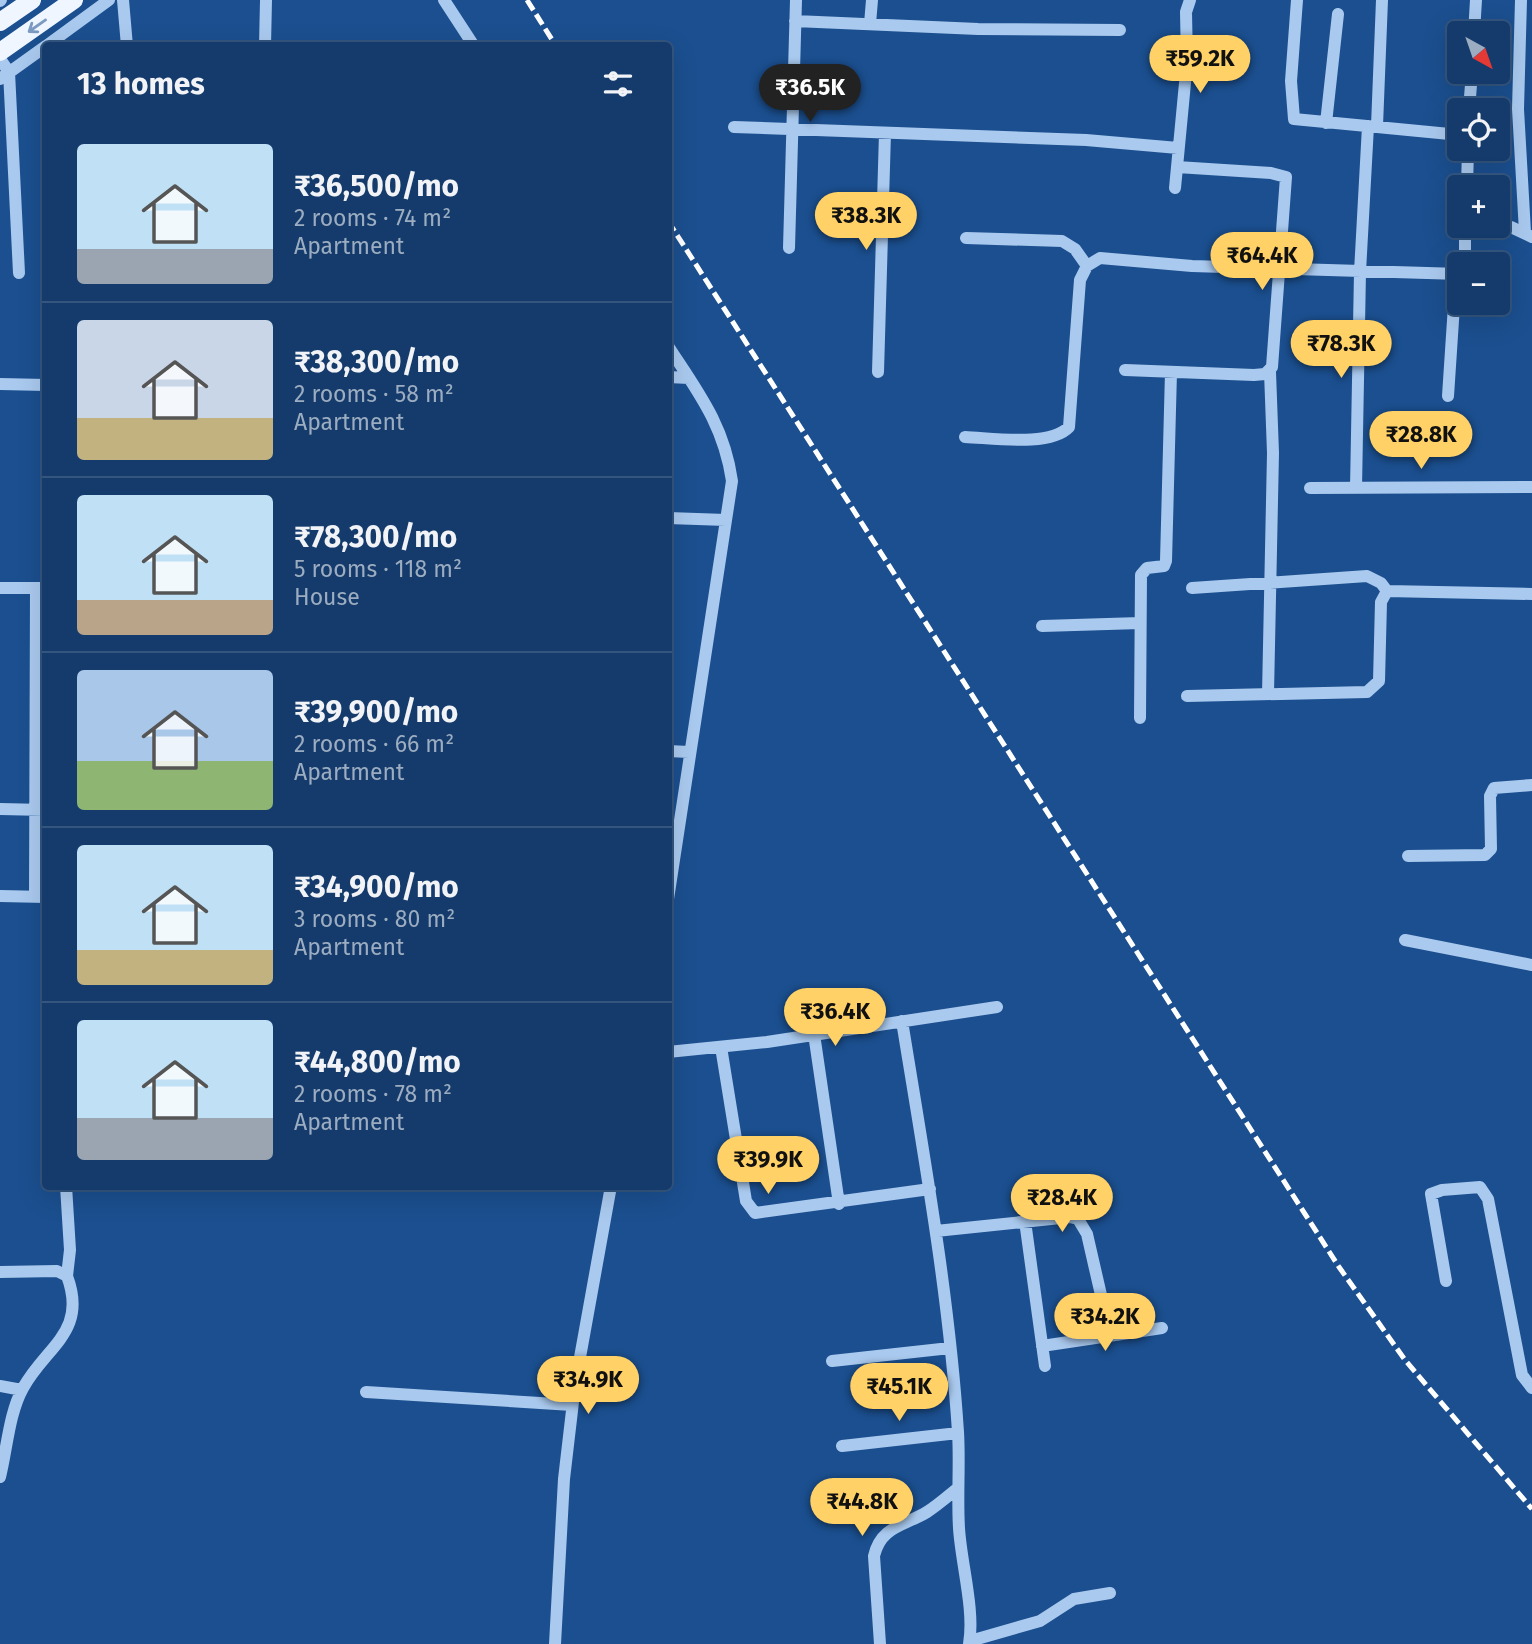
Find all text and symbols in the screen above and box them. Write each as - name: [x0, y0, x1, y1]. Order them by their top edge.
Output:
- one-way arrow: [28, 19, 47, 33]
- north arrow: [1447, 21, 1510, 84]
- map controls: [1447, 21, 1510, 315]
- pin: ₹59.2K: [1143, 36, 1257, 95]
- text: ₹59.2K: [1165, 44, 1235, 72]
- pin: ₹36.5K: [753, 64, 867, 124]
- icon: filters: [599, 65, 637, 103]
- text: 13 homes: [77, 66, 205, 102]
- text: ₹36.5K: [775, 73, 845, 101]
- button: locate: [1447, 98, 1510, 161]
- text: ₹36,500/mo: [294, 168, 459, 204]
- icon: home: [133, 172, 217, 256]
- button: +: [1447, 175, 1510, 238]
- pin: ₹38.3K: [809, 192, 923, 252]
- text: ₹38.3K: [831, 201, 901, 229]
- text: 2 rooms · 74 m²: [294, 204, 451, 232]
- text: Apartment: [294, 232, 404, 260]
- pin: ₹64.4K: [1205, 232, 1319, 292]
- text: ₹64.4K: [1226, 241, 1298, 269]
- button: −: [1447, 252, 1510, 315]
- pin: ₹78.3K: [1284, 320, 1398, 380]
- text: ₹78.3K: [1307, 329, 1375, 357]
- text: ₹38,300/mo: [294, 344, 459, 380]
- icon: home: [133, 348, 217, 432]
- text: 2 rooms · 58 m²: [294, 380, 454, 408]
- text: Apartment: [294, 408, 404, 436]
- pin: ₹28.8K: [1364, 412, 1478, 471]
- text: ₹28.8K: [1385, 420, 1457, 448]
- text: ₹78,300/mo: [294, 519, 457, 555]
- icon: home: [133, 523, 217, 607]
- text: 5 rooms · 118 m²: [294, 555, 462, 583]
- text: House: [294, 583, 360, 611]
- text: ₹39,900/mo: [294, 694, 458, 730]
- icon: home: [133, 698, 217, 782]
- text: 2 rooms · 66 m²: [294, 730, 454, 758]
- text: Apartment: [294, 758, 404, 786]
- text: ₹34,900/mo: [294, 869, 459, 905]
- icon: home: [133, 873, 217, 957]
- text: 3 rooms · 80 m²: [294, 905, 455, 933]
- text: Apartment: [294, 933, 404, 961]
- pin: ₹36.4K: [778, 988, 892, 1048]
- text: ₹36.4K: [800, 997, 870, 1025]
- text: ₹44,800/mo: [294, 1044, 461, 1080]
- icon: home: [133, 1048, 217, 1132]
- text: 2 rooms · 78 m²: [294, 1080, 452, 1108]
- text: Apartment: [294, 1108, 404, 1136]
- pin: ₹39.9K: [711, 1136, 825, 1196]
- text: ₹39.9K: [733, 1145, 803, 1173]
- pin: ₹28.4K: [1005, 1174, 1119, 1234]
- text: ₹28.4K: [1027, 1183, 1097, 1211]
- pin: ₹34.2K: [1048, 1294, 1162, 1353]
- text: ₹34.2K: [1070, 1302, 1140, 1330]
- pin: ₹34.9K: [531, 1356, 645, 1416]
- pin: ₹45.1K: [842, 1364, 956, 1423]
- text: ₹34.9K: [553, 1365, 623, 1393]
- text: ₹45.1K: [866, 1372, 932, 1400]
- pin: ₹44.8K: [805, 1478, 919, 1538]
- text: ₹44.8K: [826, 1487, 898, 1515]

